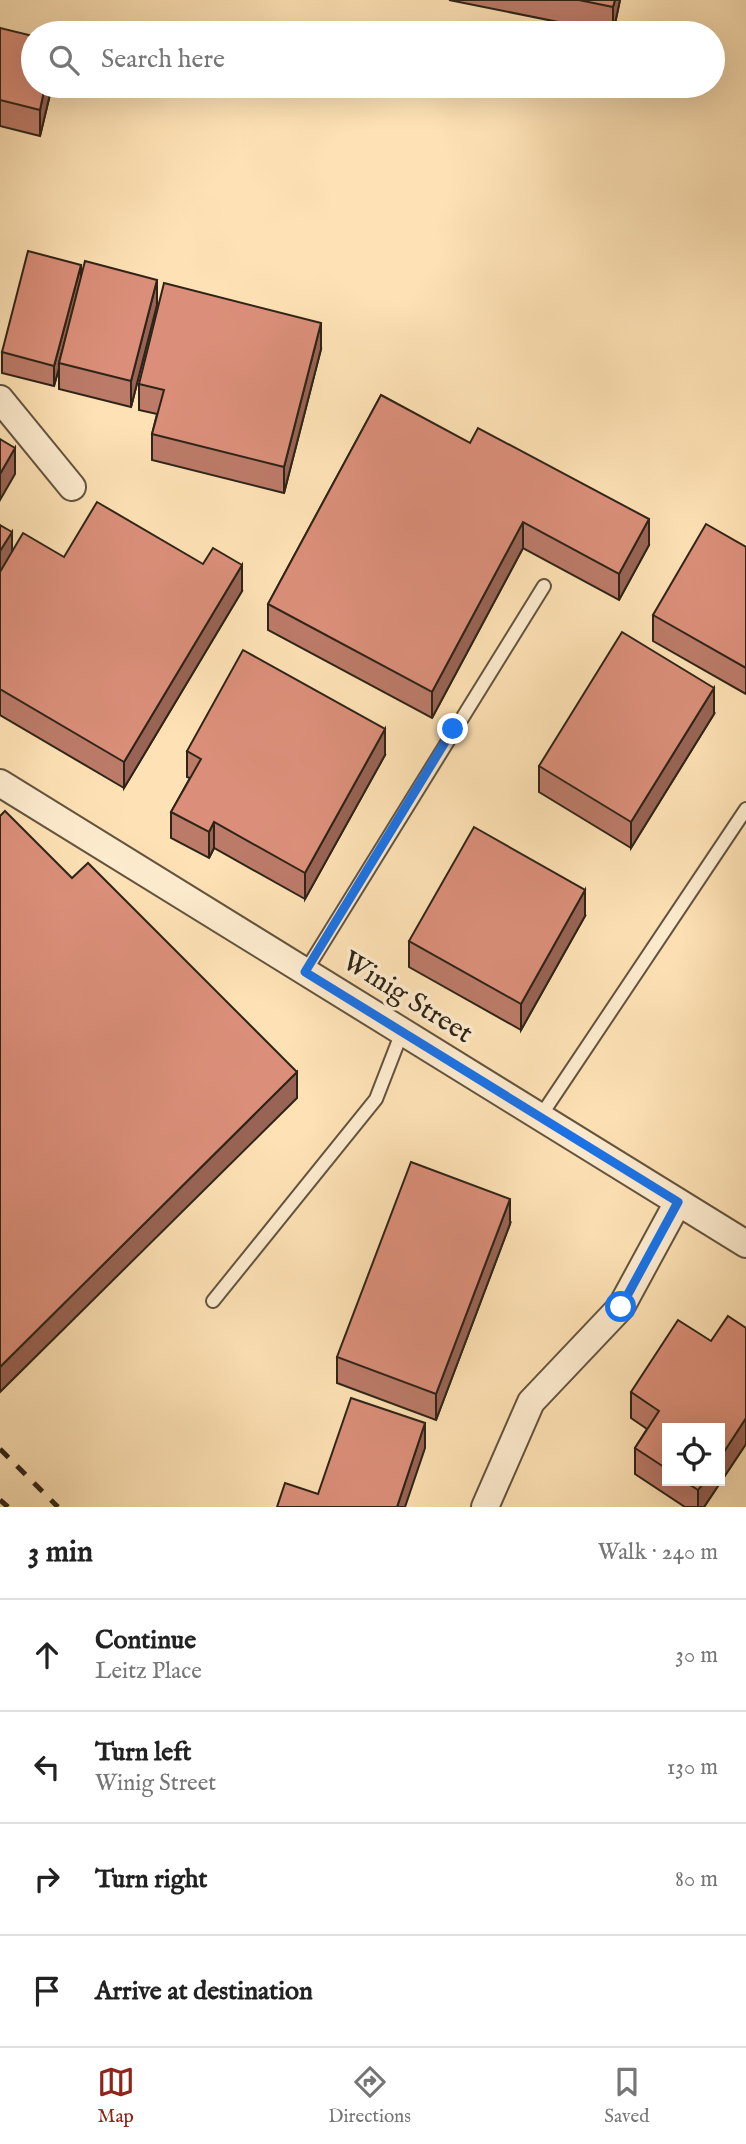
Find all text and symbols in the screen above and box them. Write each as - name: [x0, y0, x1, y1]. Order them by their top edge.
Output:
- search box: [21, 21, 725, 98]
- icon: search: [45, 41, 83, 79]
- text: Search here: [101, 43, 225, 76]
- route end: [437, 713, 468, 744]
- street label: Winig Street: [335, 944, 479, 1052]
- route start: [605, 1291, 636, 1322]
- map controls: [662, 1423, 725, 1486]
- button: locate: [662, 1423, 725, 1486]
- text: 3 min: [28, 1534, 93, 1572]
- text: Walk · 240 m: [598, 1538, 718, 1567]
- text: Continue: [95, 1624, 196, 1657]
- icon: ahead: [28, 1636, 66, 1674]
- text: 30 m: [675, 1641, 718, 1670]
- text: Leitz Place: [95, 1657, 202, 1686]
- text: Turn left: [95, 1736, 192, 1769]
- icon: left: [28, 1748, 66, 1786]
- text: 130 m: [667, 1753, 718, 1782]
- text: Winig Street: [95, 1769, 216, 1798]
- icon: right: [28, 1860, 66, 1898]
- text: Turn right: [95, 1863, 208, 1896]
- text: 80 m: [675, 1865, 718, 1894]
- icon: arrive: [28, 1972, 66, 2010]
- text: Arrive at destination: [95, 1975, 313, 2008]
- tab: Map: [97, 2063, 135, 2129]
- tab: Directions: [328, 2063, 411, 2129]
- tab: Saved: [604, 2063, 649, 2129]

